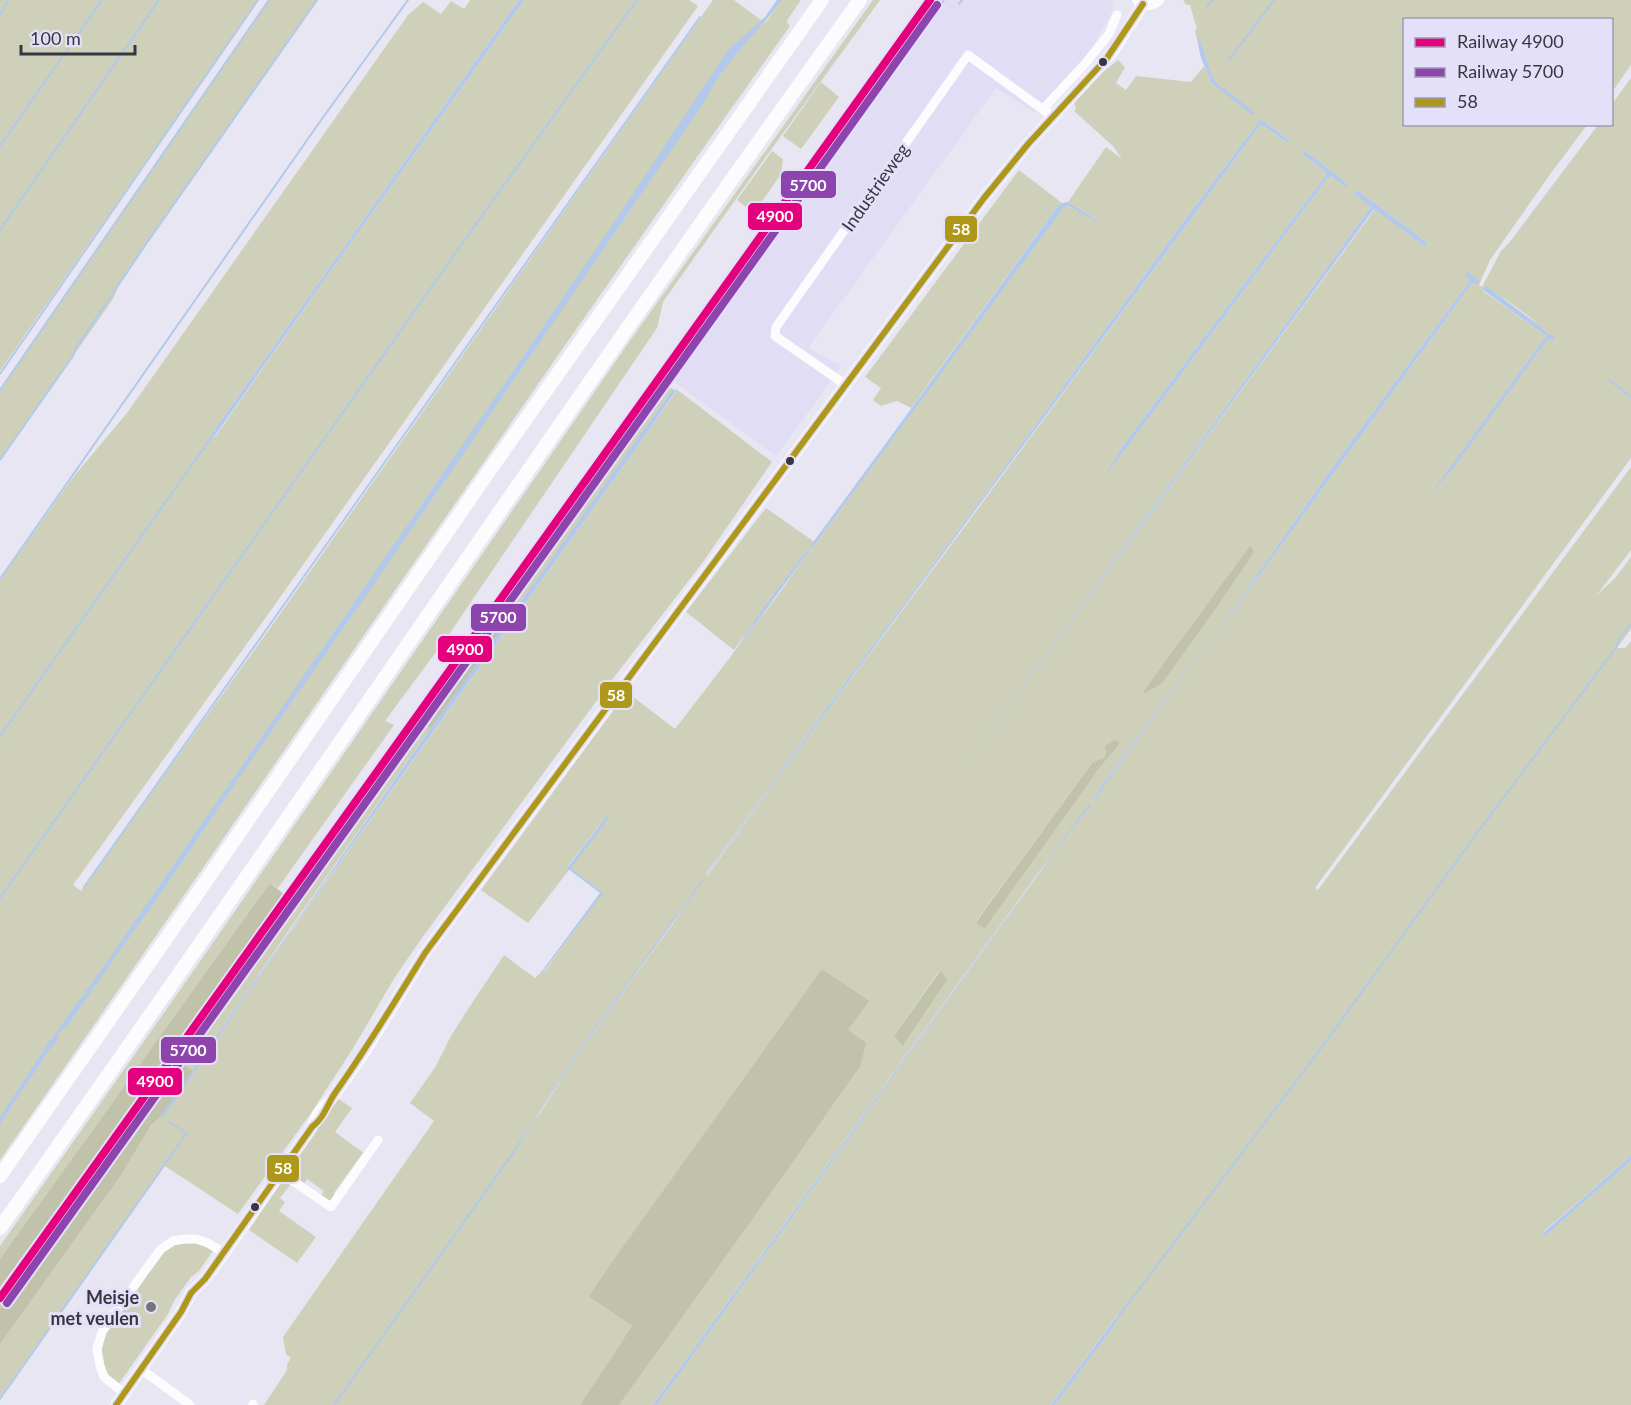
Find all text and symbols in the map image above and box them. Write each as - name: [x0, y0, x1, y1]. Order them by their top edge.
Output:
- scale bar: [21, 18, 135, 56]
- legend: [1403, 18, 1613, 126]
- text: 100 m: [30, 27, 81, 49]
- text: Railway 4900: [1457, 30, 1564, 52]
- unlabelled marker: [1097, 56, 1109, 68]
- text: Railway 5700: [1457, 60, 1564, 82]
- text: 58: [1457, 90, 1478, 112]
- street label: Industrieweg: [837, 139, 913, 235]
- line badge: 5700: [780, 170, 837, 199]
- text: 5700: [789, 175, 827, 194]
- line badge: 4900: [747, 202, 803, 231]
- text: 4900: [756, 206, 794, 225]
- line badge: 58: [944, 215, 978, 243]
- text: 58: [952, 219, 970, 238]
- unlabelled marker: [784, 455, 796, 467]
- line badge: 5700: [470, 603, 527, 632]
- text: 5700: [479, 607, 517, 626]
- line badge: 4900: [437, 635, 493, 663]
- text: 4900: [446, 639, 484, 658]
- line badge: 58: [599, 681, 633, 709]
- text: 58: [607, 685, 625, 704]
- line badge: 5700: [160, 1036, 217, 1064]
- text: 5700: [169, 1040, 207, 1059]
- line badge: 4900: [127, 1067, 183, 1096]
- text: 4900: [136, 1071, 174, 1090]
- line badge: 58: [266, 1154, 300, 1183]
- text: 58: [274, 1158, 292, 1177]
- unlabelled marker: [249, 1201, 261, 1213]
- place label: Meisje met veulen: [51, 1286, 139, 1329]
- marker: Meisje met veulen: [144, 1300, 158, 1314]

